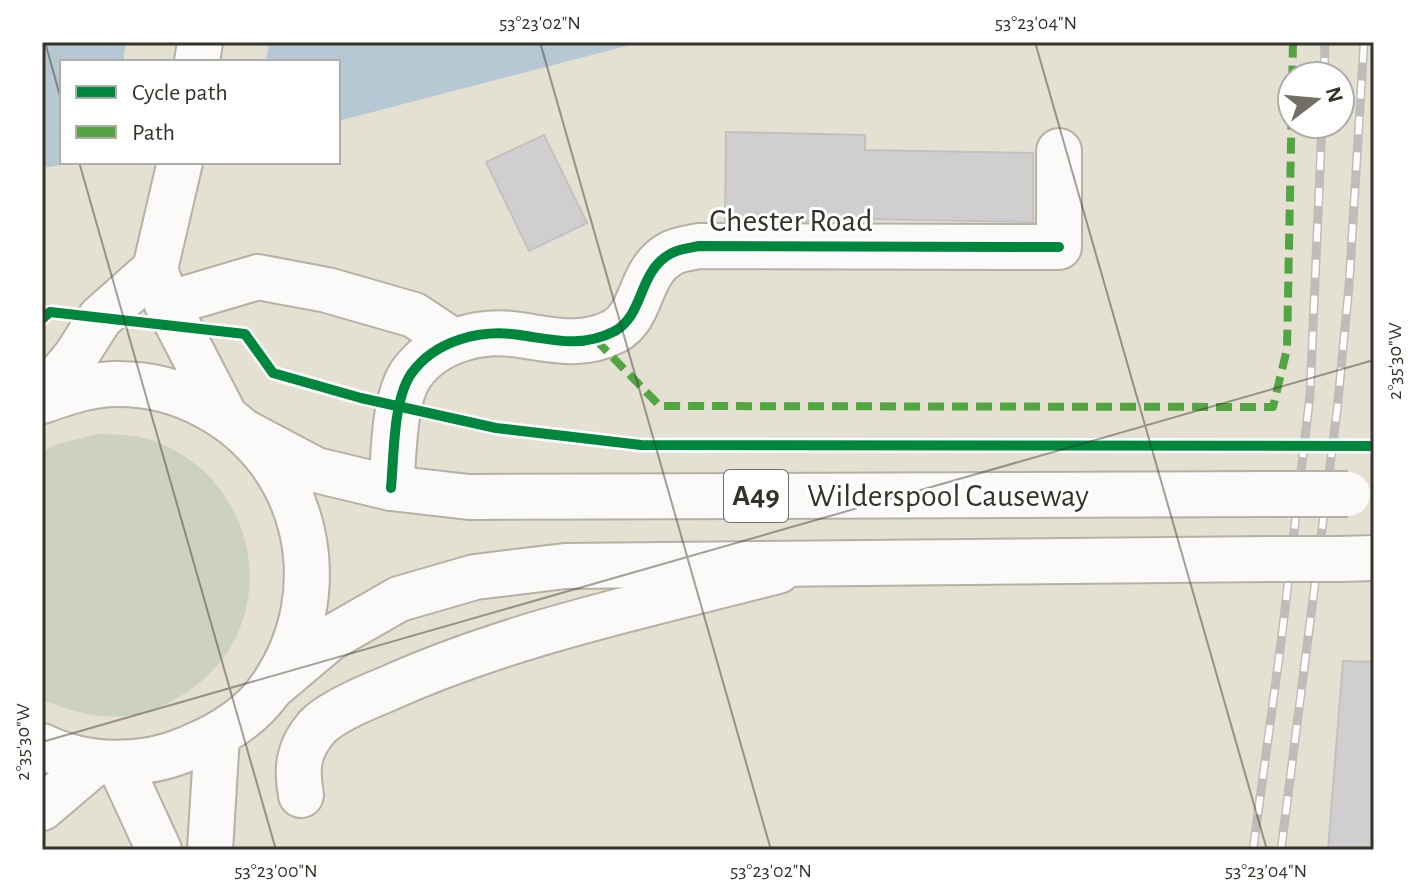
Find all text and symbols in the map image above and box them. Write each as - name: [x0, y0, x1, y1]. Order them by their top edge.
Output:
- text: 53°23'02"N: [499, 13, 581, 33]
- text: 53°23'04"N: [995, 13, 1077, 33]
- legend: [60, 60, 340, 164]
- north arrow: [1276, 60, 1356, 140]
- text: Cycle path: [132, 81, 228, 105]
- text: N: [1322, 84, 1347, 105]
- text: Path: [132, 121, 175, 145]
- street label: Chester Road: [709, 205, 873, 237]
- text: 2°35'30"W: [1385, 322, 1405, 400]
- road number: A49: [724, 470, 788, 522]
- street label: Wilderspool Causeway: [807, 480, 1089, 512]
- text: 2°35'30"W: [13, 703, 33, 781]
- text: 53°23'00"N: [234, 861, 318, 881]
- text: 53°23'02"N: [730, 861, 812, 881]
- text: 53°23'04"N: [1225, 861, 1307, 881]

